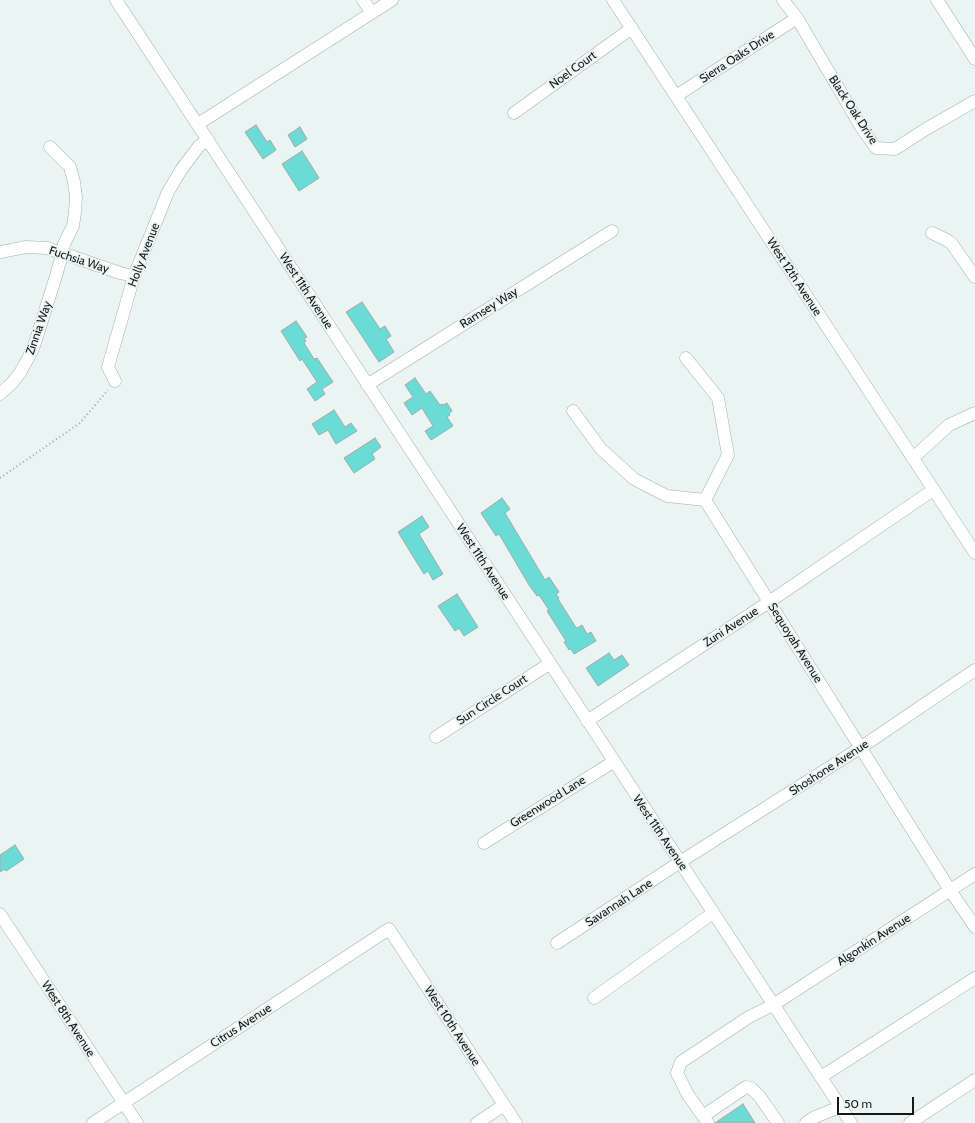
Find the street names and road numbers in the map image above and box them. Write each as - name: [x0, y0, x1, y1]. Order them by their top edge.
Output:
- street label: Sierra Oaks Drive: [697, 27, 777, 87]
- street label: Noel Court: [547, 48, 599, 92]
- street label: Black Oak Drive: [825, 73, 881, 147]
- street label: Holly Avenue: [125, 221, 163, 289]
- street label: West 12th Avenue: [763, 235, 825, 319]
- street label: Fuchsia Way: [47, 243, 111, 277]
- street label: West 11th Avenue: [276, 250, 336, 332]
- street label: Ramsey Way: [457, 284, 521, 332]
- street label: Zinnia Way: [23, 299, 55, 357]
- street label: West 11th Avenue: [453, 521, 513, 603]
- street label: Sequoyah Avenue: [765, 600, 825, 686]
- street label: Zuni Avenue: [701, 604, 761, 650]
- street label: Sun Circle Court: [454, 672, 530, 728]
- street label: Shoshone Avenue: [787, 737, 871, 799]
- street label: Greenwood Lane: [508, 773, 588, 831]
- street label: West 11th Avenue: [629, 793, 691, 873]
- street label: Savannah Lane: [583, 876, 655, 930]
- street label: Algonkin Avenue: [835, 911, 913, 969]
- street label: West 8th Avenue: [38, 978, 98, 1060]
- street label: West 10th Avenue: [421, 983, 483, 1069]
- street label: Citrus Avenue: [208, 1001, 274, 1051]

